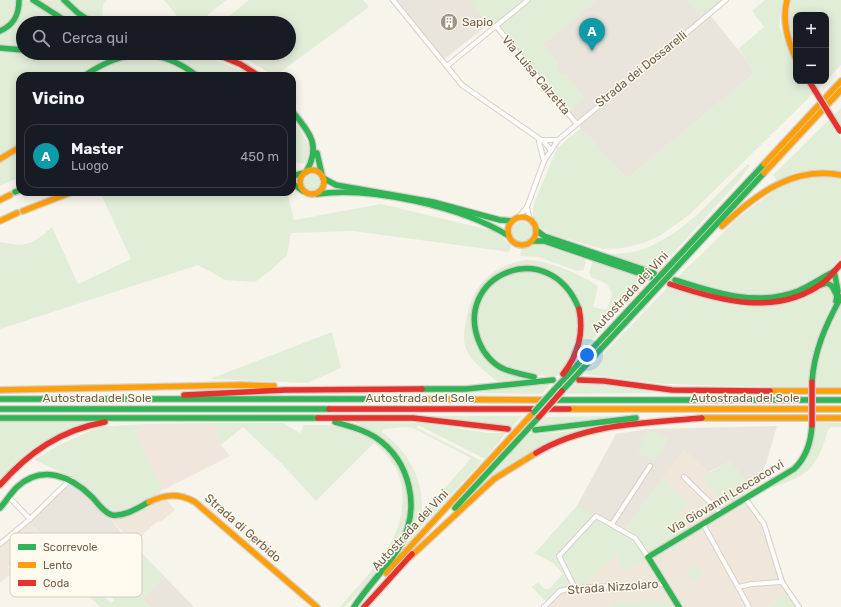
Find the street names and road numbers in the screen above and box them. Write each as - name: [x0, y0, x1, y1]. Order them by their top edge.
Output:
- street label: Strada dei Dossarelli: [592, 28, 690, 110]
- street label: Via Luisa Calzetta: [499, 33, 573, 117]
- street label: Autostrada dei Vini: [589, 249, 671, 335]
- street label: Autostrada del Sole: [42, 391, 152, 405]
- street label: Autostrada del Sole: [365, 391, 475, 405]
- street label: Autostrada del Sole: [690, 391, 800, 405]
- street label: Via Giovanni Leccacorvi: [666, 457, 786, 537]
- street label: Autostrada dei Vini: [369, 487, 451, 573]
- street label: Strada di Gerbido: [202, 491, 284, 565]
- street label: Strada Nizzolaro: [567, 577, 659, 597]

